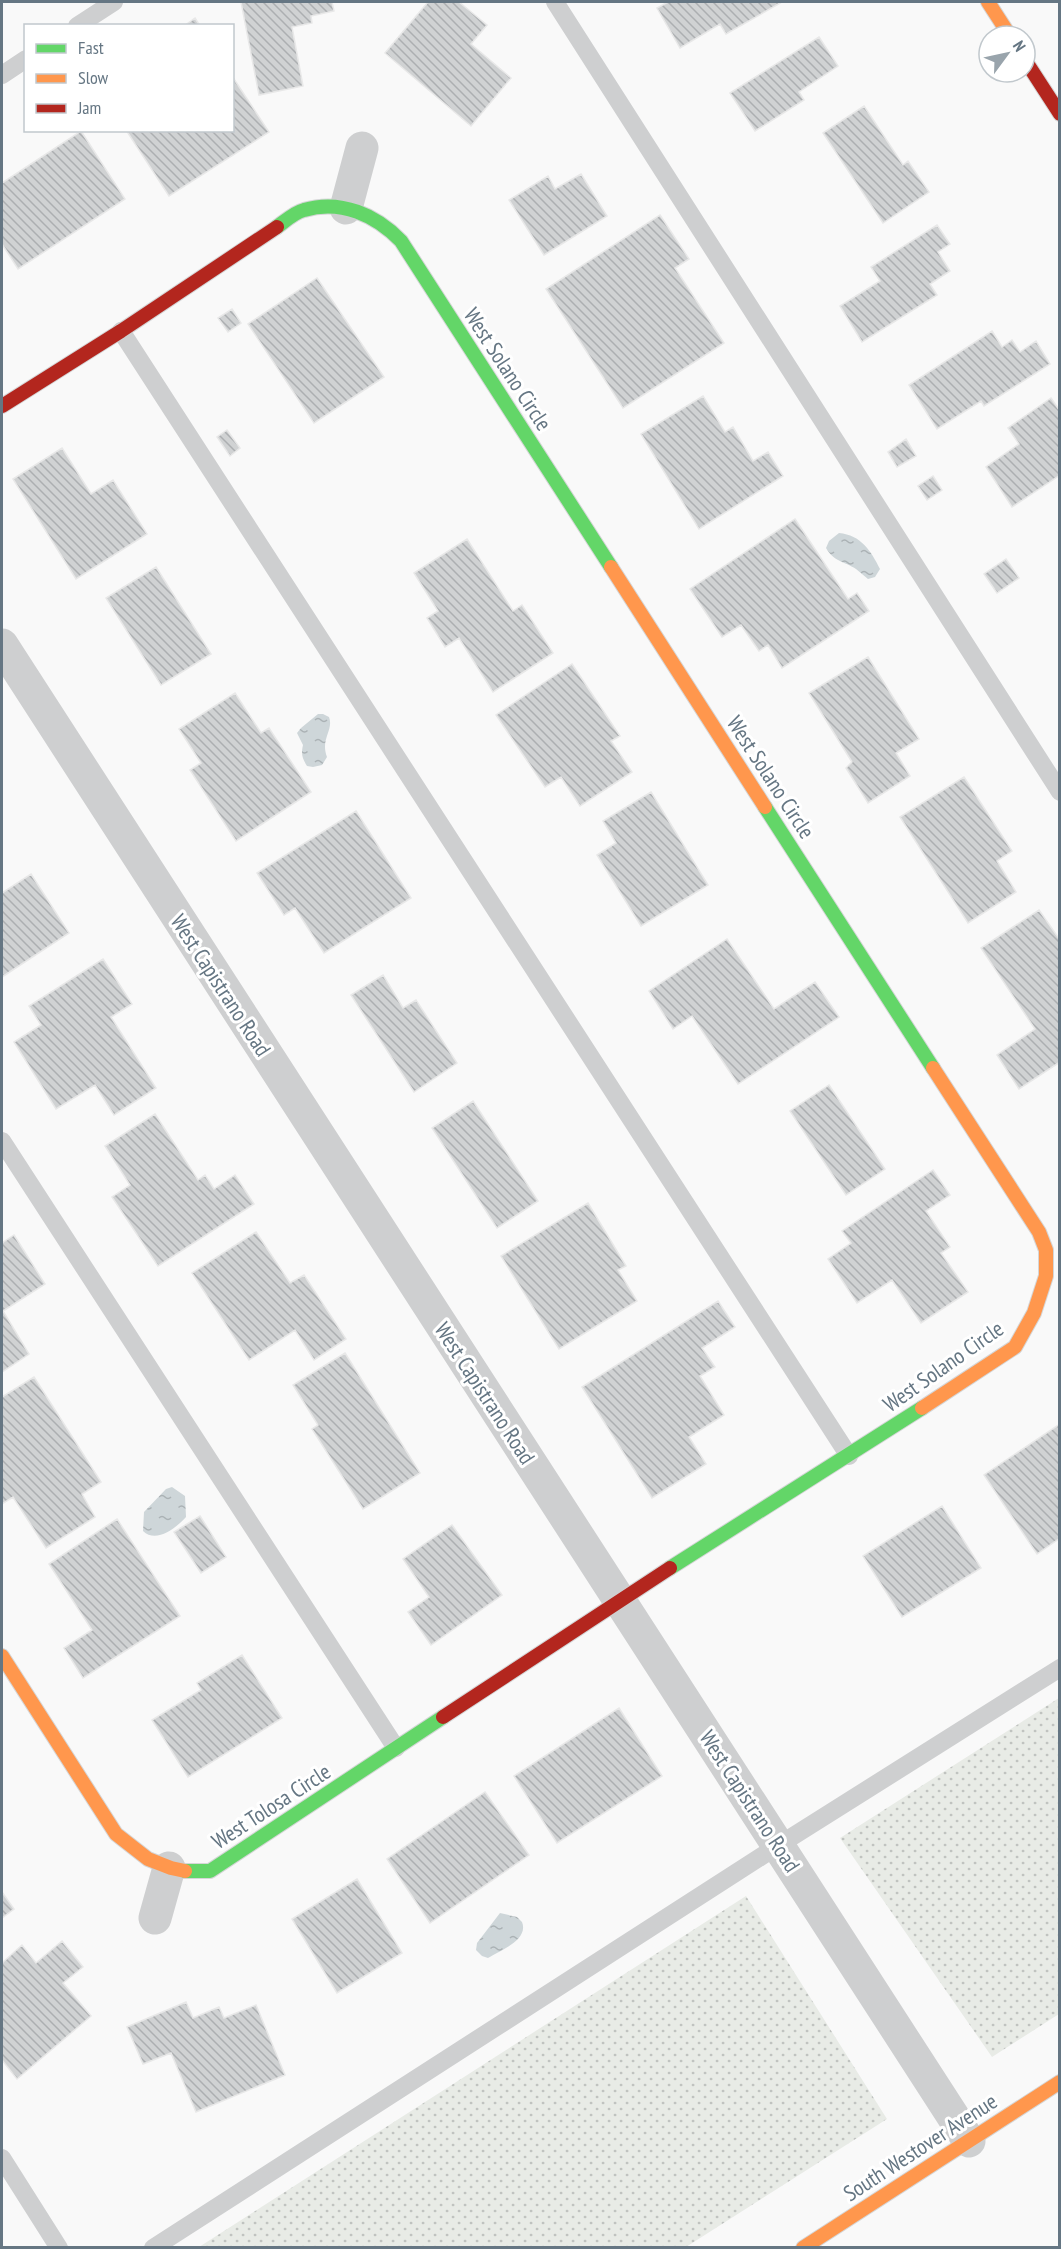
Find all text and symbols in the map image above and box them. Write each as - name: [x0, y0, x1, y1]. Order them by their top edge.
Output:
- legend: [24, 24, 234, 132]
- north arrow: [977, 24, 1037, 84]
- text: Fast: [78, 36, 104, 59]
- text: N: [1009, 37, 1030, 55]
- text: Slow: [78, 66, 109, 89]
- text: Jam: [77, 96, 101, 119]
- street label: West Solano Circle: [458, 302, 558, 436]
- street label: West Solano Circle: [721, 710, 821, 844]
- street label: West Capistrano Road: [165, 909, 277, 1061]
- street label: West Solano Circle: [877, 1314, 1009, 1418]
- street label: West Capistrano Road: [429, 1317, 541, 1469]
- street label: West Capistrano Road: [694, 1725, 806, 1877]
- street label: West Tolosa Circle: [206, 1757, 336, 1855]
- street label: South Westover Avenue: [838, 2087, 1002, 2207]

